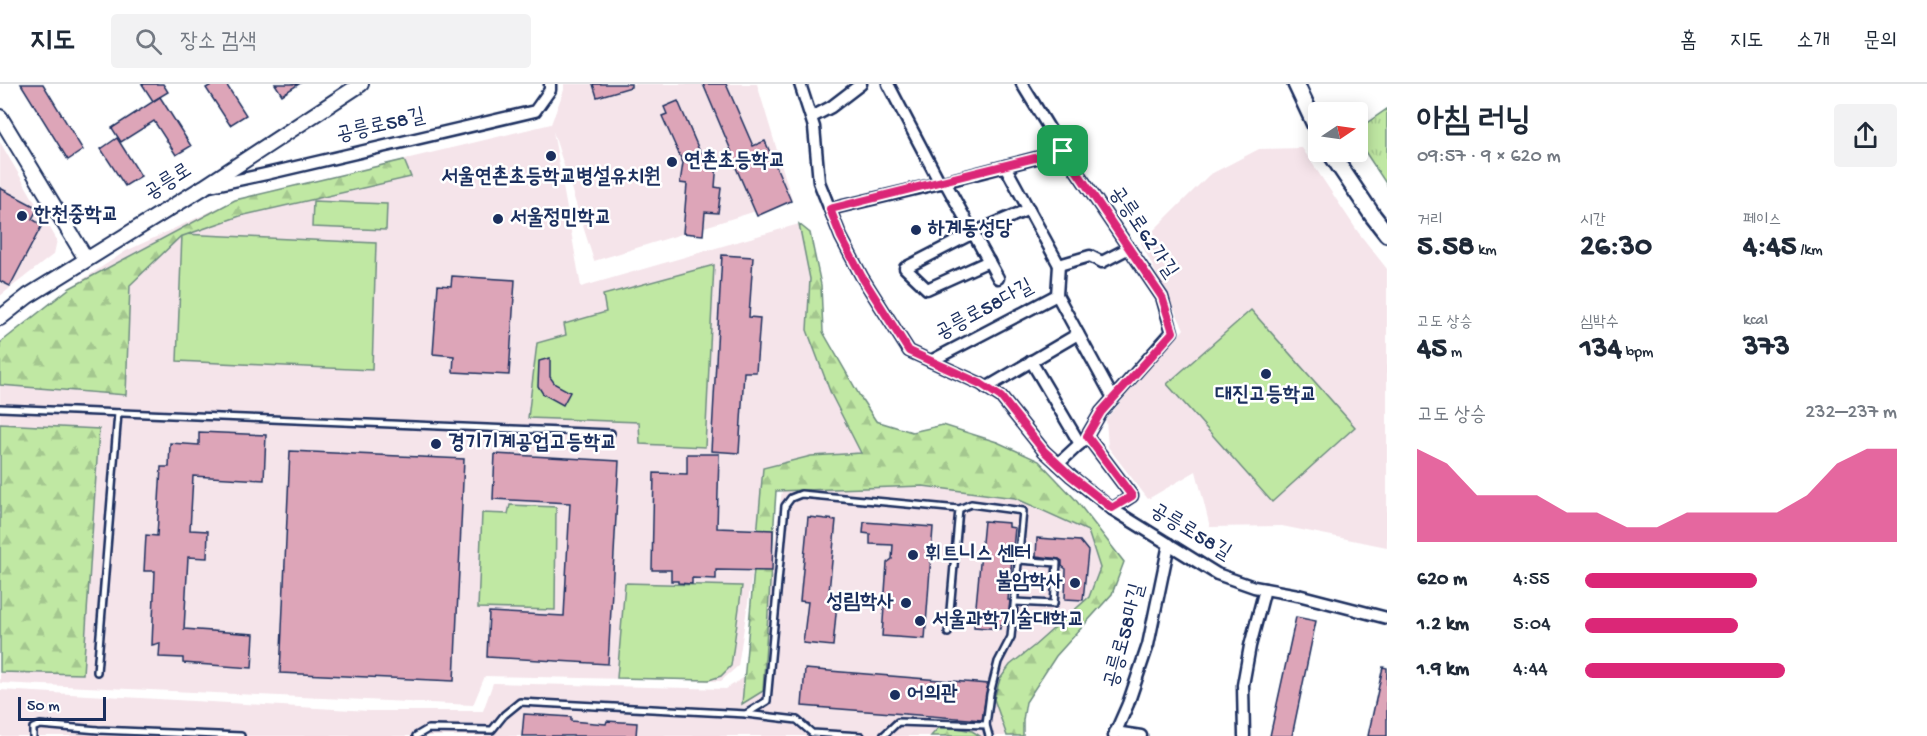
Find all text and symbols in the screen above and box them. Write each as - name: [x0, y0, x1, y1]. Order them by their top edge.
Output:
- search box: [111, 14, 531, 68]
- icon: search: [132, 25, 165, 58]
- text: 지도: [30, 26, 75, 59]
- text: 장소 검색: [180, 30, 256, 56]
- text: 홈: [1680, 30, 1697, 55]
- text: 지도: [1730, 30, 1763, 55]
- text: 소개: [1796, 30, 1830, 55]
- text: 문의: [1863, 30, 1897, 55]
- north arrow: [1308, 102, 1368, 162]
- map controls: [1308, 102, 1368, 162]
- text: 아침 러닝: [1417, 104, 1531, 142]
- button: share: [1834, 104, 1897, 167]
- street label: 공릉로58길: [334, 105, 428, 149]
- pin: [1037, 125, 1088, 176]
- icon: arrive: [1046, 134, 1079, 167]
- text: 09:57 · 9 × 620 m: [1417, 146, 1561, 169]
- marker: 서울연촌초등학교병설유치원: [544, 149, 558, 163]
- place label: 연촌초등학교: [684, 149, 785, 175]
- marker: 연촌초등학교: [665, 155, 679, 169]
- street label: 공릉로: [141, 159, 197, 207]
- place label: 서울연촌초등학교병설유치원: [441, 165, 661, 191]
- street label: 공릉로62가길: [1102, 182, 1182, 284]
- place label: 한천중학교: [33, 204, 119, 229]
- place label: 서울정민학교: [510, 207, 611, 232]
- marker: 한천중학교: [15, 209, 29, 223]
- marker: 서울정민학교: [491, 212, 505, 226]
- text: 거리: [1417, 212, 1443, 231]
- text: 시간: [1580, 212, 1606, 231]
- text: 페이스: [1743, 212, 1782, 231]
- place label: 하계동성당: [927, 218, 1013, 243]
- marker: 하계동성당: [909, 223, 923, 237]
- text: 5.58: [1417, 231, 1474, 266]
- text: 26:30: [1580, 231, 1652, 266]
- text: 4:45: [1743, 231, 1797, 266]
- text: km: [1474, 242, 1497, 261]
- text: /km: [1797, 242, 1823, 261]
- street label: 공릉로58다길: [932, 275, 1038, 347]
- text: kcal: [1743, 312, 1768, 331]
- text: 고도 상승: [1417, 314, 1472, 333]
- text: 심박수: [1580, 314, 1619, 333]
- text: 373: [1743, 331, 1790, 366]
- text: 45: [1417, 333, 1447, 368]
- text: 134: [1580, 333, 1622, 368]
- text: m: [1447, 344, 1462, 363]
- text: bpm: [1622, 344, 1653, 363]
- marker: 대진고등학교: [1259, 367, 1273, 381]
- place label: 대진고등학교: [1215, 384, 1317, 409]
- text: 232–237 m: [1805, 402, 1897, 425]
- text: 고도 상승: [1417, 405, 1486, 428]
- place label: 경기기계공업고등학교: [448, 432, 617, 457]
- marker: 경기기계공업고등학교: [429, 437, 443, 451]
- street label: 공릉로58길: [1145, 499, 1235, 567]
- place label: 휘트니스 센터: [925, 543, 1031, 568]
- marker: 휘트니스 센터: [906, 548, 920, 562]
- text: 620 m: [1417, 569, 1467, 592]
- text: 4:55: [1513, 569, 1550, 592]
- place label: 불암학사: [995, 570, 1063, 596]
- marker: 불암학사: [1068, 576, 1082, 590]
- street label: 공릉로58마길: [1100, 581, 1152, 691]
- place label: 성림학사: [826, 591, 894, 616]
- marker: 성림학사: [899, 596, 913, 610]
- place label: 서울과학기술대학교: [932, 607, 1084, 634]
- marker: 서울과학기술대학교: [913, 614, 927, 628]
- text: 1.2 km: [1417, 614, 1469, 637]
- text: 5:04: [1513, 614, 1551, 637]
- text: 1.9 km: [1417, 659, 1469, 682]
- text: 4:44: [1513, 659, 1548, 682]
- place label: 어의관: [907, 683, 958, 708]
- marker: 어의관: [888, 688, 902, 702]
- scale bar: [18, 694, 106, 722]
- text: 50 m: [27, 698, 60, 717]

